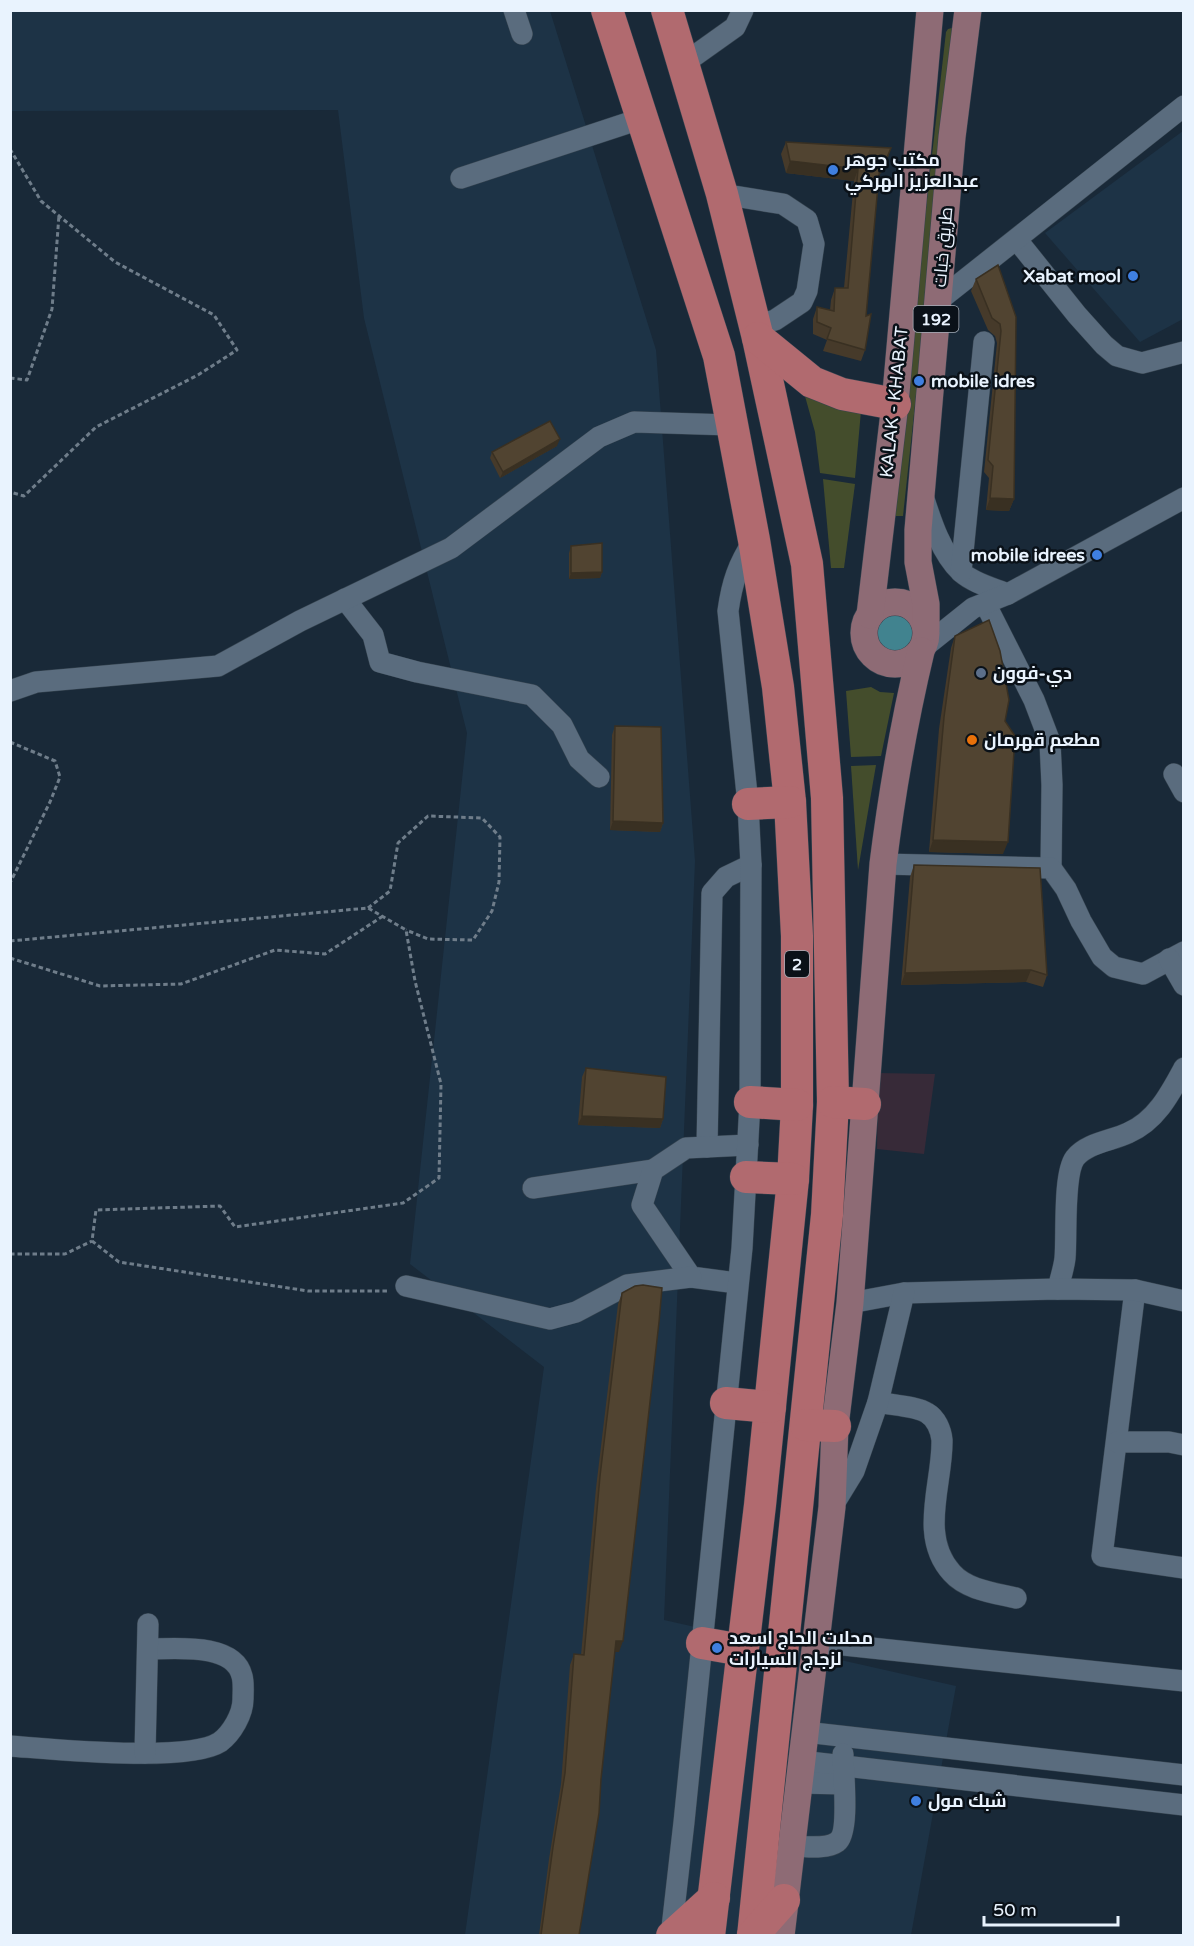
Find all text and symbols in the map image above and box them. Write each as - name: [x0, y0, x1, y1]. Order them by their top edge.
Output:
- place label: مكتب جوهر عبدالعزيز الهركي: [844, 149, 979, 196]
- marker: مكتب جوهر عبدالعزيز الهركي: [826, 163, 840, 177]
- street label: طريق خبات: [929, 206, 958, 288]
- place label: Xabat mool: [1023, 265, 1121, 287]
- marker: Xabat mool: [1126, 269, 1140, 283]
- road number: 192: [914, 306, 958, 332]
- street label: KALAK - KHABAT: [875, 325, 913, 479]
- place label: mobile idres: [931, 370, 1035, 392]
- marker: mobile idres: [912, 374, 926, 388]
- place label: mobile idrees: [971, 544, 1085, 566]
- marker: mobile idrees: [1090, 548, 1104, 562]
- place label: دي-فوون: [993, 662, 1072, 687]
- marker: دي-فوون: [974, 666, 988, 680]
- place label: مطعم قهرمان: [984, 729, 1100, 752]
- marker: مطعم قهرمان: [965, 733, 979, 747]
- road number: 2: [785, 951, 809, 977]
- place label: محلات الحاج اسعد لزجاج السيارات: [729, 1627, 873, 1671]
- marker: محلات الحاج اسعد لزجاج السيارات: [710, 1641, 724, 1655]
- place label: شبك مول: [928, 1790, 1007, 1812]
- marker: شبك مول: [909, 1794, 923, 1808]
- scale bar: [984, 1889, 1118, 1927]
- text: 50 m: [993, 1899, 1037, 1921]

